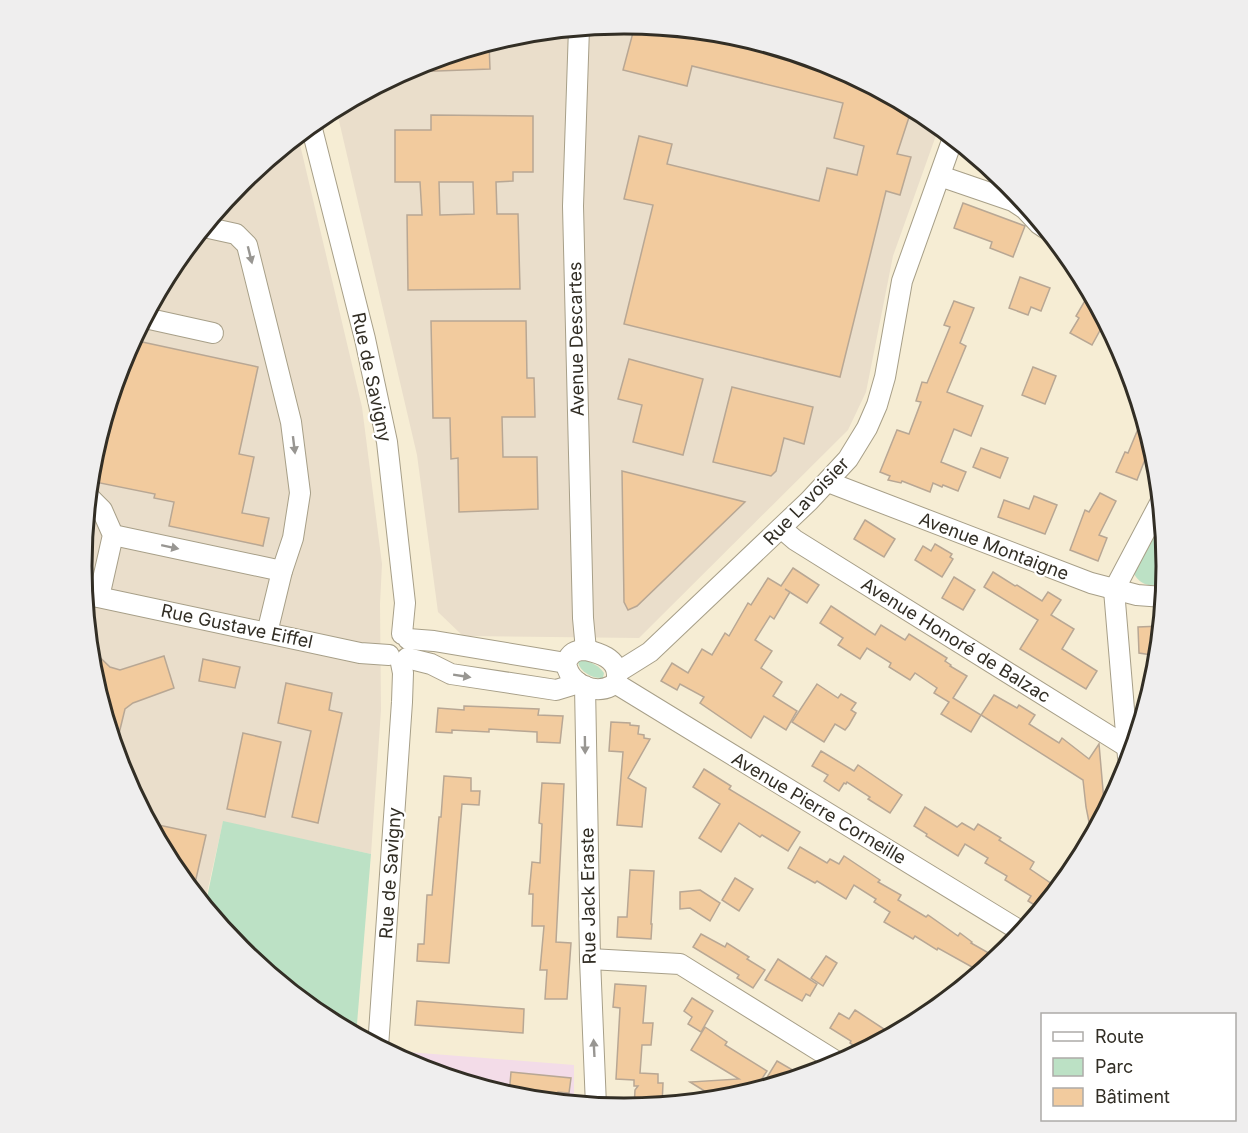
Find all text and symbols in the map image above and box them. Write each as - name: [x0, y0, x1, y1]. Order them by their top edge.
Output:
- one-way arrow: [245, 246, 255, 264]
- street label: Avenue Descartes: [564, 262, 588, 416]
- street label: Rue de Savigny: [348, 310, 396, 444]
- one-way arrow: [289, 435, 298, 454]
- street label: Rue Lavoisier: [759, 453, 853, 549]
- street label: Avenue Montaigne: [916, 508, 1072, 584]
- one-way arrow: [160, 543, 179, 552]
- street label: Avenue Honoré de Balzac: [858, 573, 1054, 707]
- street label: Rue Gustave Eiffel: [159, 600, 315, 652]
- one-way arrow: [453, 671, 472, 680]
- one-way arrow: [580, 735, 590, 754]
- street label: Avenue Pierre Corneille: [728, 748, 910, 868]
- street label: Rue de Savigny: [375, 807, 405, 939]
- street label: Rue Jack Eraste: [576, 827, 600, 965]
- legend: [1041, 1013, 1236, 1121]
- text: Route: [1095, 1026, 1144, 1047]
- one-way arrow: [589, 1038, 598, 1057]
- text: Parc: [1095, 1056, 1133, 1077]
- text: Bâtiment: [1095, 1086, 1170, 1107]

